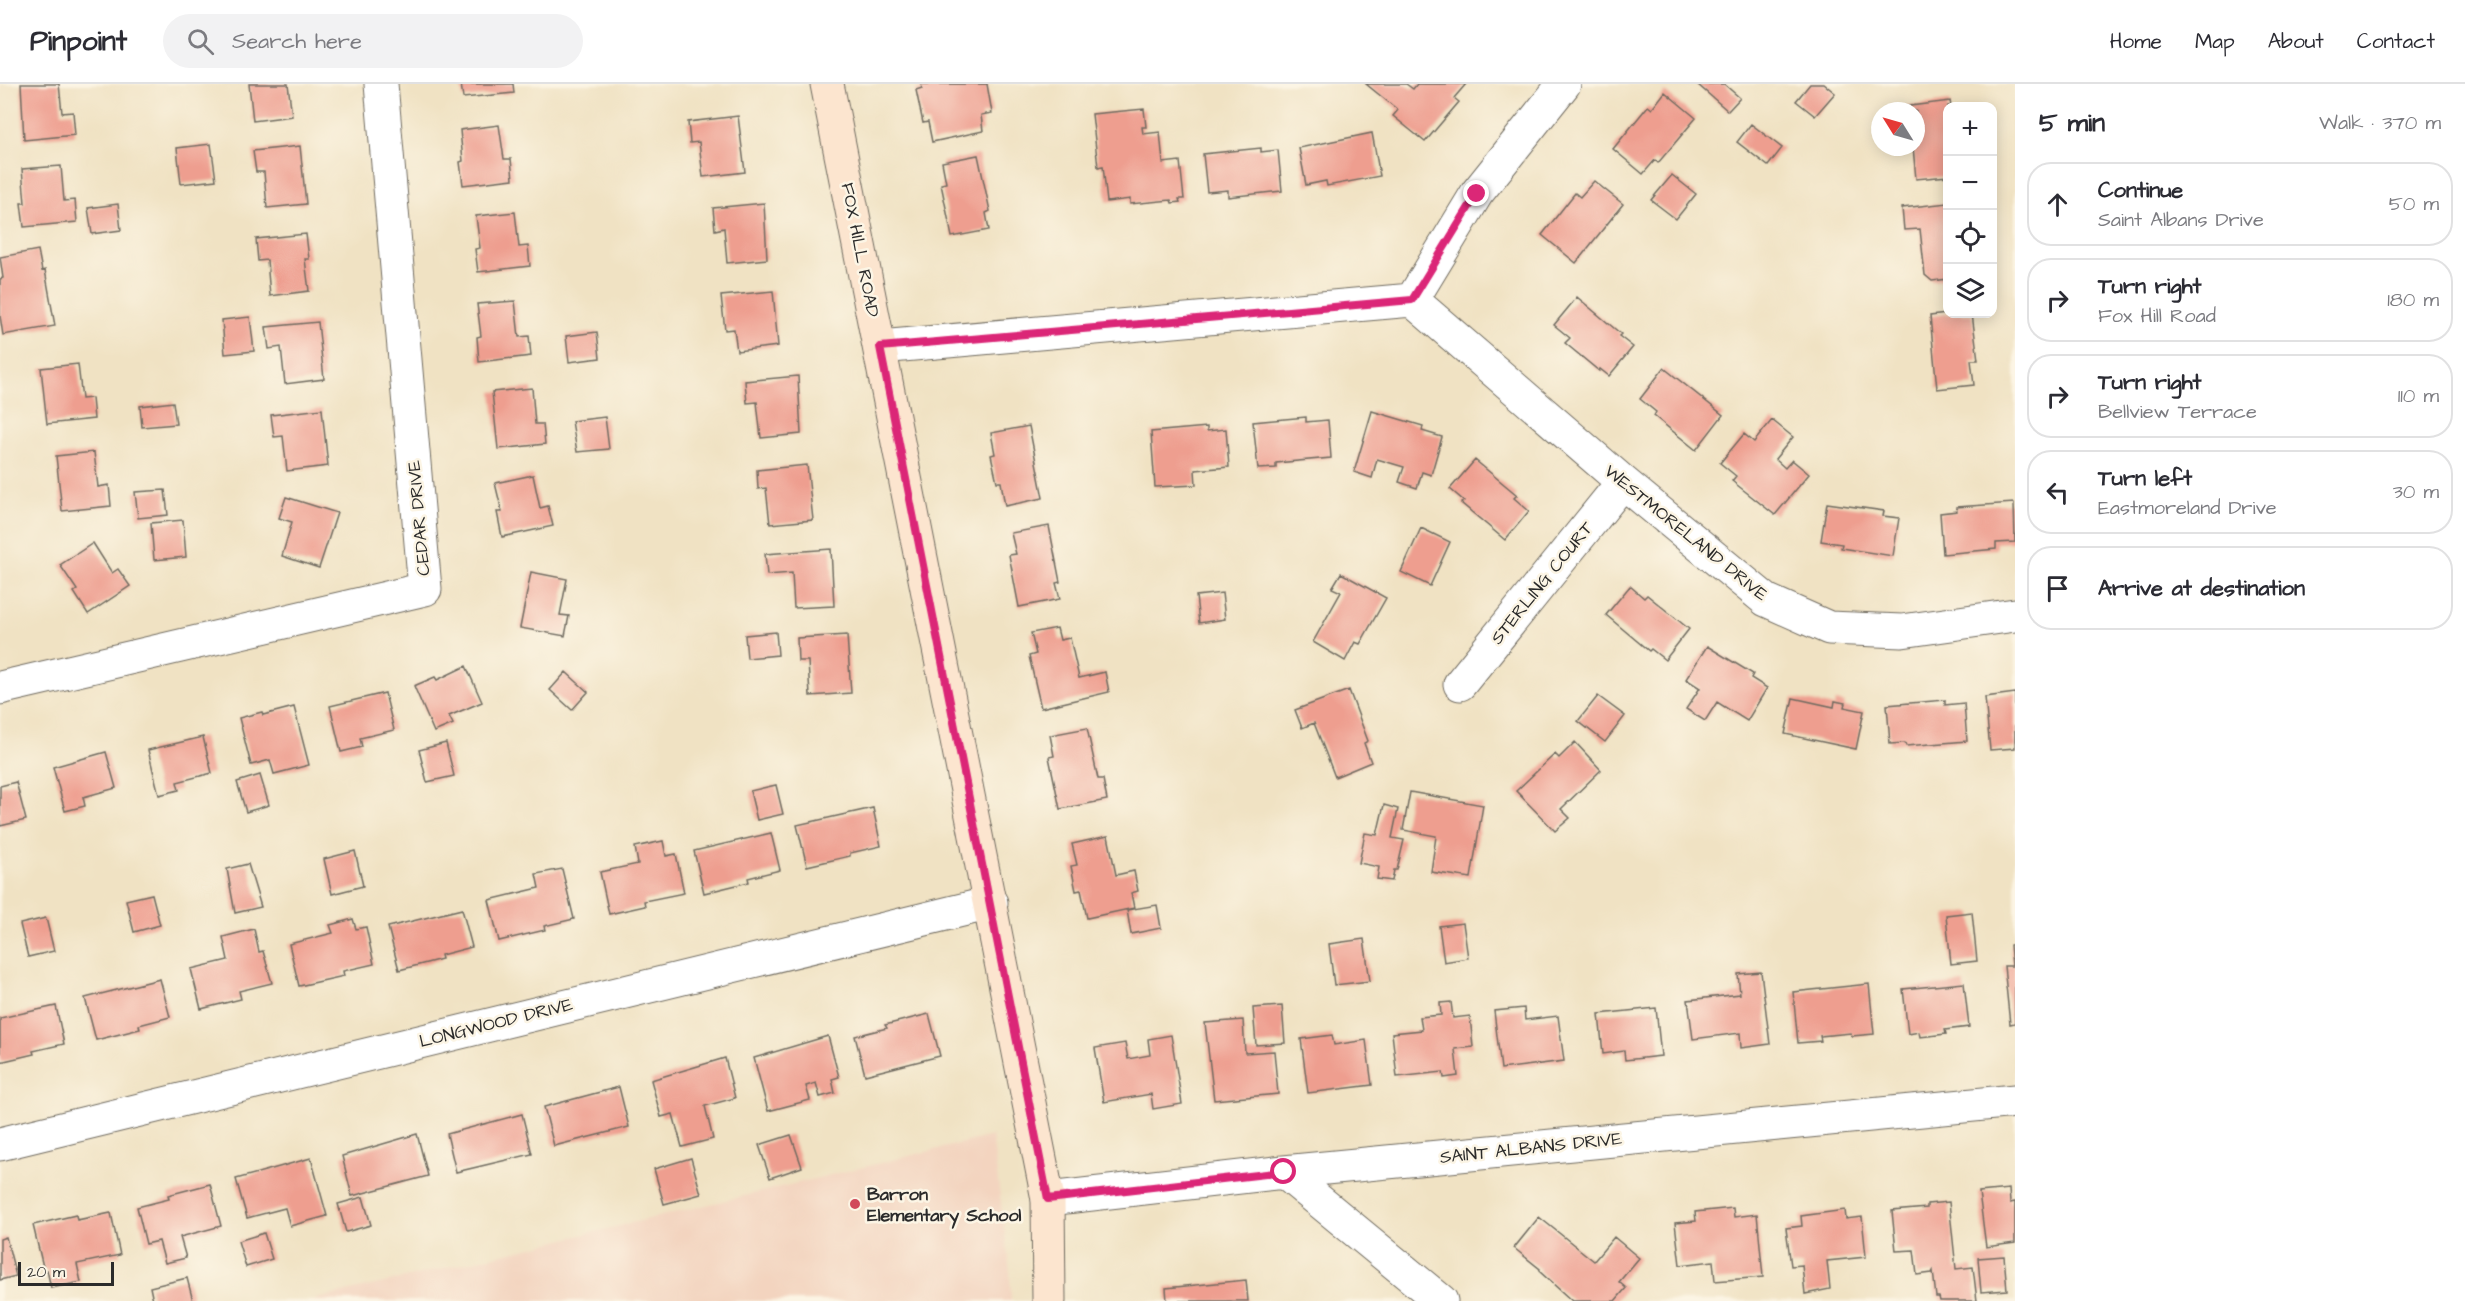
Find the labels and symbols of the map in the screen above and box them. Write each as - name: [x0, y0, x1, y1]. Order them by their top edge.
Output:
- north arrow: [1871, 102, 1925, 156]
- route end: [1463, 180, 1489, 206]
- street label: FOX HILL ROAD: [835, 181, 885, 320]
- street label: CEDAR DRIVE: [401, 459, 436, 577]
- street label: WESTMORELAND DRIVE: [1599, 459, 1773, 607]
- street label: STERLING COURT: [1485, 516, 1600, 650]
- street label: LONGWOOD DRIVE: [417, 992, 576, 1054]
- street label: SAINT ALBANS DRIVE: [1439, 1126, 1624, 1170]
- route start: [1270, 1158, 1296, 1184]
- place label: Barron Elementary School: [867, 1182, 1022, 1229]
- marker: Barron Elementary School: [848, 1197, 862, 1211]
- scale bar: [18, 1259, 114, 1286]

